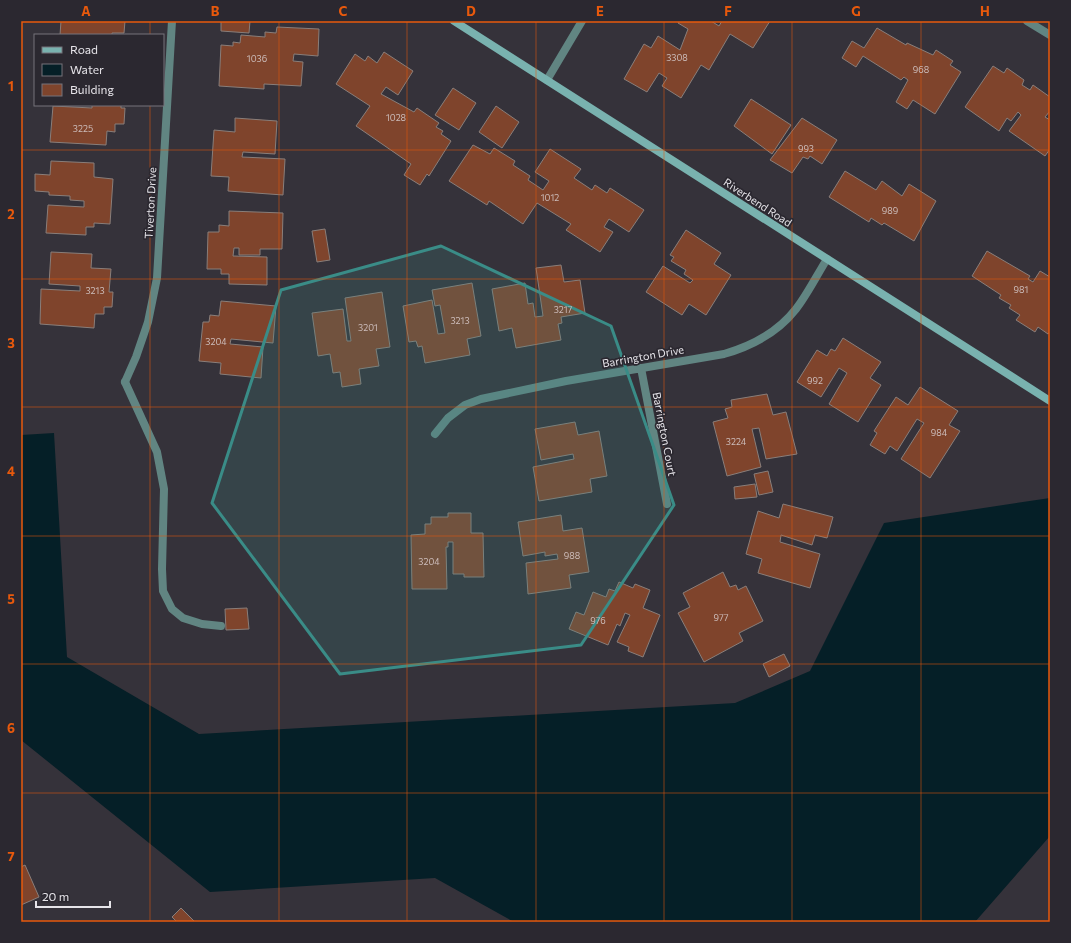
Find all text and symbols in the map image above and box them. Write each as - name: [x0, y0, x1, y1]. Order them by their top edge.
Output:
- text: A: [81, 3, 91, 19]
- text: B: [211, 3, 220, 19]
- text: C: [339, 3, 348, 19]
- text: D: [466, 3, 476, 19]
- text: E: [596, 3, 604, 19]
- text: F: [724, 3, 732, 19]
- text: G: [851, 3, 861, 19]
- text: H: [980, 3, 990, 19]
- legend: [34, 34, 164, 106]
- text: Road: [70, 42, 98, 56]
- house number: 3308: [666, 52, 688, 63]
- house number: 1036: [247, 53, 267, 64]
- text: Water: [70, 62, 104, 76]
- house number: 968: [913, 64, 929, 75]
- text: 1: [8, 78, 14, 94]
- text: Building: [70, 82, 114, 96]
- house number: 1028: [386, 112, 406, 123]
- house number: 3225: [73, 123, 93, 134]
- house number: 993: [798, 143, 814, 154]
- street label: Tiverton Drive: [142, 167, 158, 239]
- street label: Riverbend Road: [721, 175, 795, 229]
- house number: 1012: [541, 192, 559, 203]
- house number: 989: [882, 205, 898, 216]
- text: 2: [7, 206, 15, 222]
- house number: 981: [1014, 284, 1028, 295]
- house number: 3213: [85, 285, 105, 296]
- house number: 3217: [554, 304, 573, 315]
- house number: 3213: [450, 315, 470, 326]
- house number: 3201: [358, 322, 378, 333]
- text: 3: [7, 335, 15, 351]
- house number: 3204: [205, 336, 227, 347]
- street label: Barrington Drive: [601, 342, 685, 370]
- house number: 992: [807, 375, 823, 386]
- street label: Barrington Court: [650, 391, 680, 478]
- house number: 984: [931, 427, 948, 438]
- house number: 3224: [726, 436, 747, 447]
- text: 4: [7, 463, 15, 479]
- house number: 988: [564, 550, 580, 561]
- house number: 3204: [418, 556, 440, 567]
- text: 5: [7, 591, 15, 607]
- house number: 977: [714, 612, 729, 623]
- house number: 976: [590, 615, 606, 626]
- text: 6: [7, 720, 15, 736]
- text: 7: [7, 848, 15, 864]
- scale bar: [36, 883, 110, 909]
- text: 20 m: [42, 889, 69, 903]

